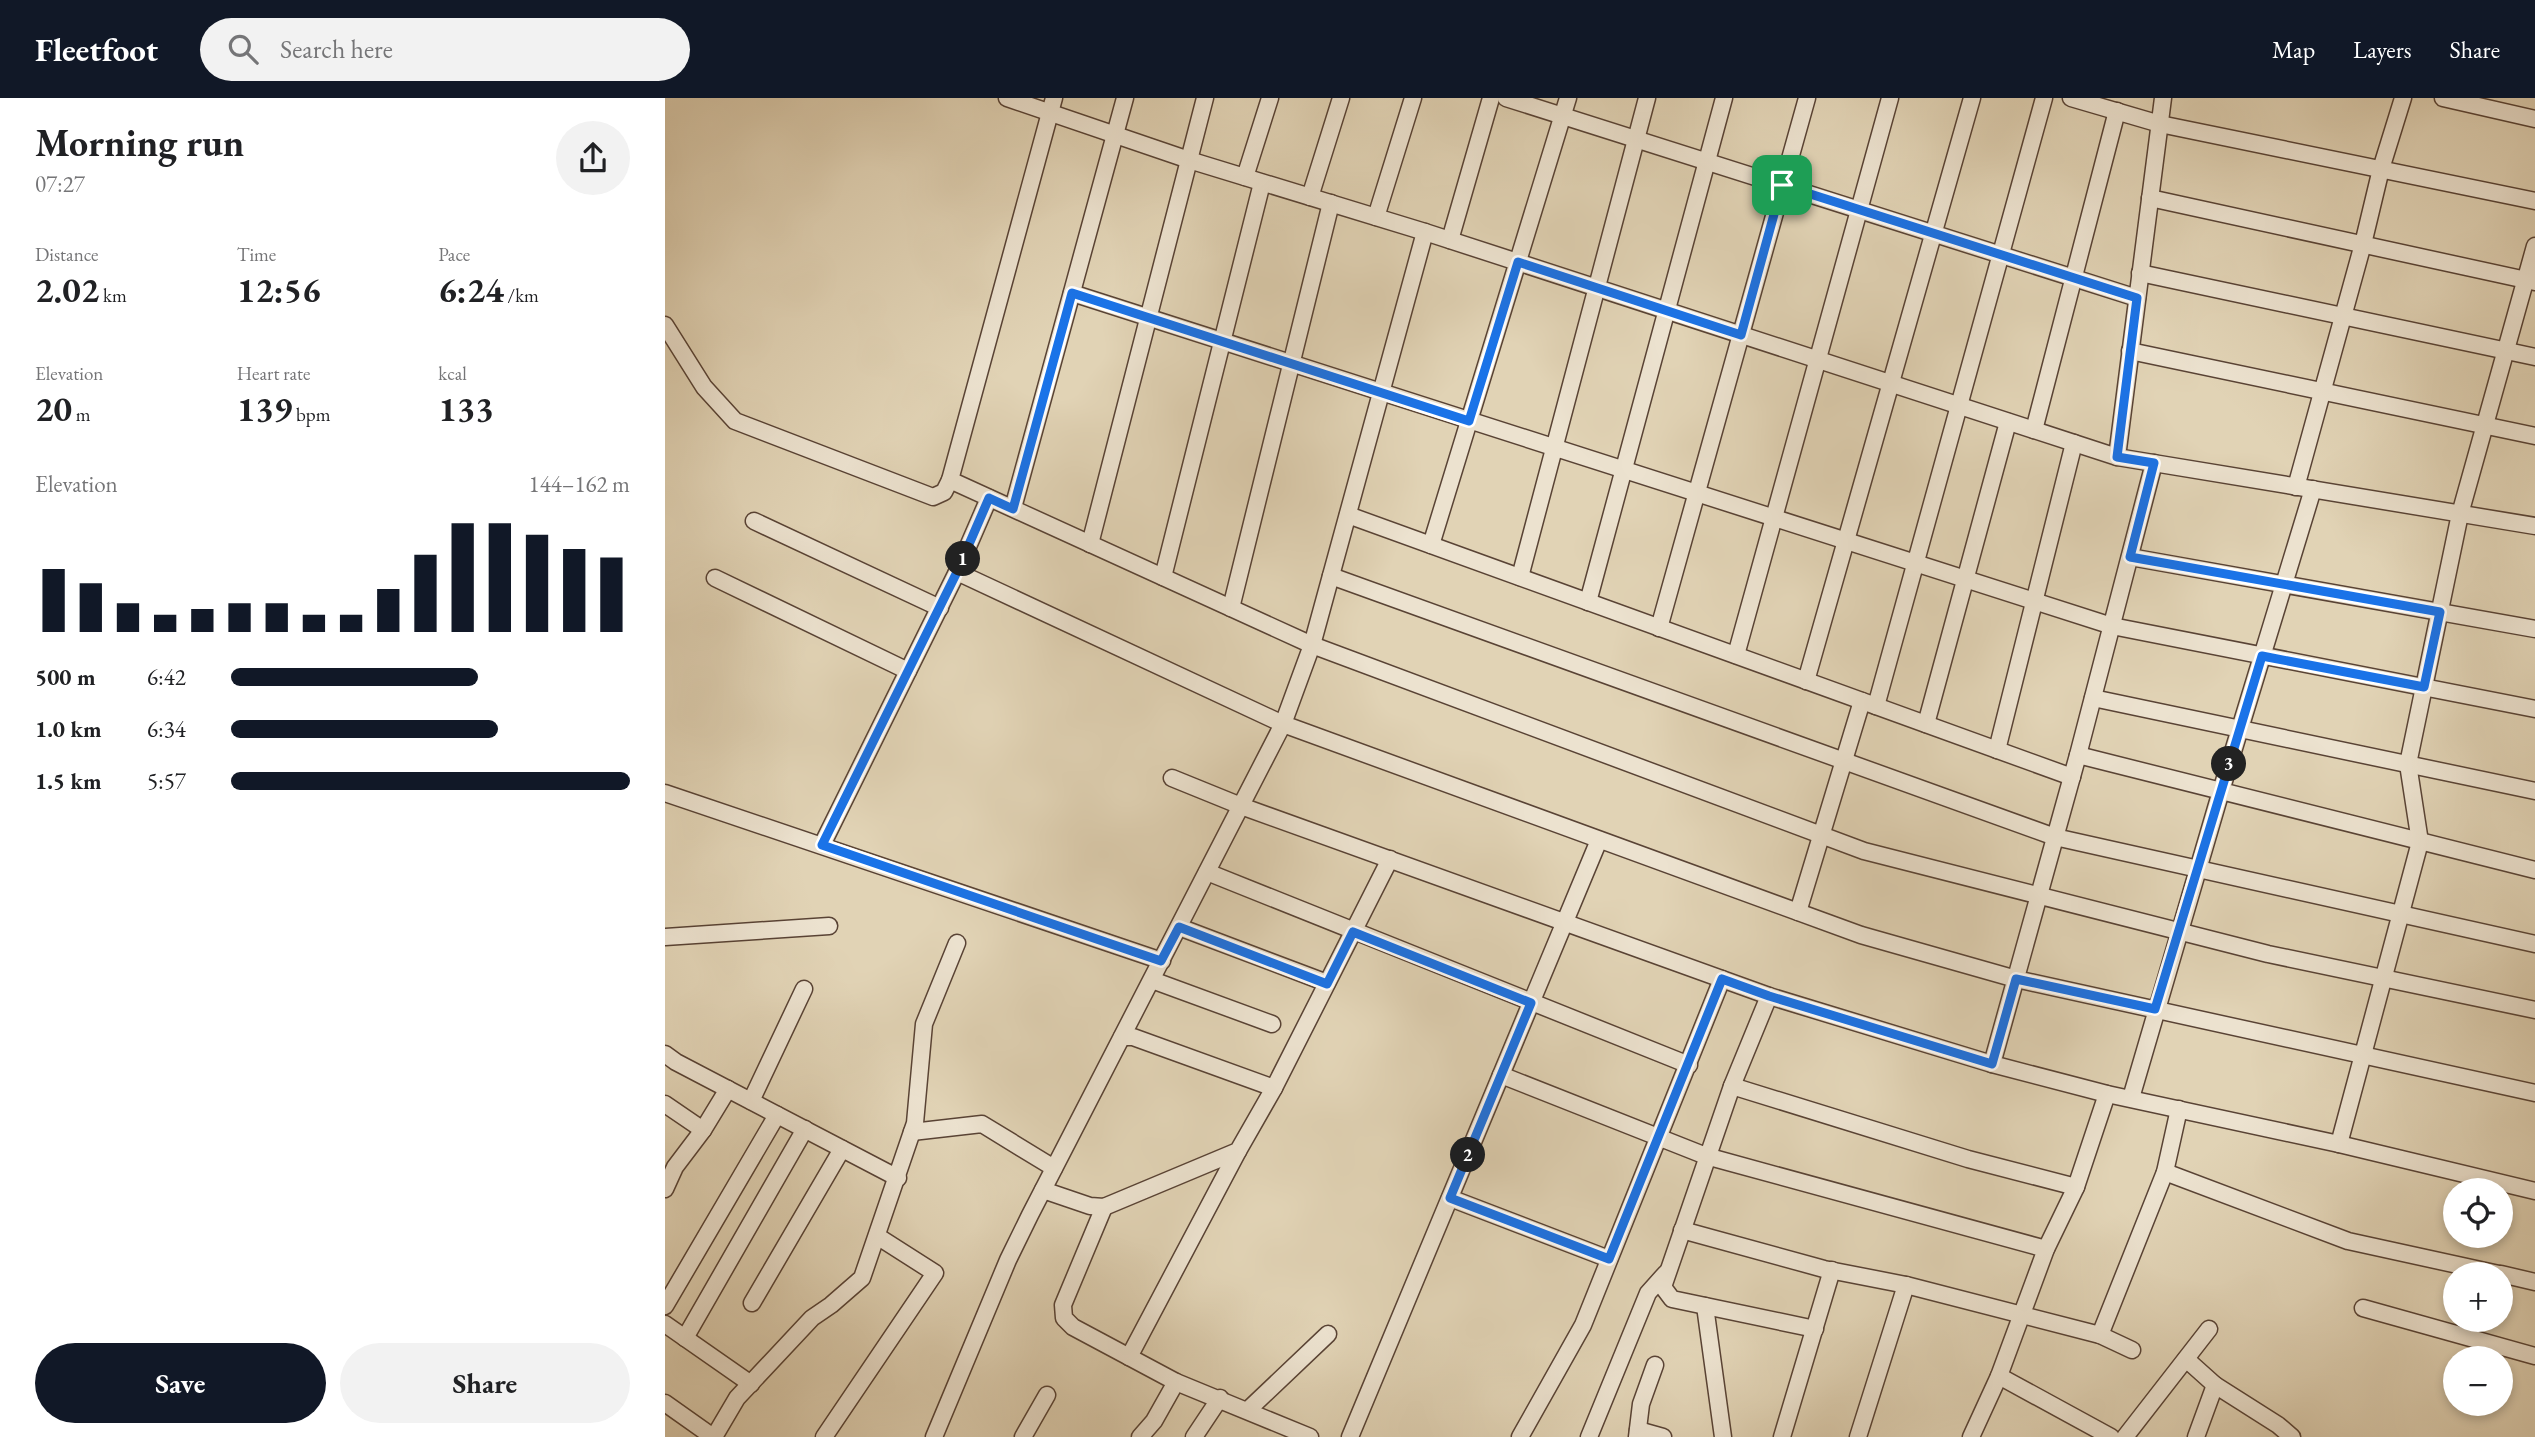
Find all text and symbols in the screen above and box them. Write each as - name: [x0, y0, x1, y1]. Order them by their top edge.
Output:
- search box: [200, 18, 690, 81]
- text: Fleetfoot: [35, 28, 158, 71]
- icon: search: [224, 30, 262, 68]
- text: Search here: [280, 32, 393, 66]
- text: Map: [2272, 34, 2315, 65]
- text: Layers: [2353, 34, 2412, 65]
- text: Share: [2450, 34, 2500, 65]
- text: Morning run: [35, 118, 244, 167]
- button: share: [556, 121, 630, 195]
- pin: [1752, 155, 1812, 215]
- icon: arrive: [1763, 166, 1801, 204]
- text: 07:27: [35, 169, 85, 199]
- text: Distance: [35, 242, 98, 267]
- text: Time: [237, 242, 276, 267]
- text: Pace: [438, 242, 470, 267]
- text: 2.02: [35, 267, 99, 312]
- text: 12:56: [237, 267, 321, 312]
- text: 6:24: [438, 267, 504, 312]
- text: km: [99, 283, 127, 308]
- text: /km: [504, 283, 539, 308]
- text: Elevation: [35, 361, 103, 386]
- text: Heart rate: [237, 361, 310, 386]
- text: kcal: [438, 361, 467, 386]
- text: 20: [35, 386, 72, 431]
- text: 139: [237, 386, 292, 431]
- text: 133: [438, 386, 494, 431]
- text: m: [72, 402, 91, 427]
- text: bpm: [292, 402, 330, 427]
- text: Elevation: [35, 469, 118, 499]
- text: 144–162 m: [529, 469, 630, 499]
- pin: 1: [945, 542, 981, 576]
- text: 1: [957, 546, 968, 571]
- text: 500 m: [35, 662, 96, 692]
- text: 6:42: [147, 662, 186, 692]
- text: 1.0 km: [35, 714, 102, 744]
- text: 6:34: [147, 714, 186, 744]
- pin: 3: [2211, 746, 2247, 782]
- text: 3: [2223, 751, 2234, 776]
- text: 1.5 km: [35, 766, 102, 796]
- text: 5:57: [147, 766, 186, 796]
- pin: 2: [1451, 1138, 1485, 1172]
- text: 2: [1462, 1142, 1473, 1167]
- map controls: [2443, 1178, 2513, 1416]
- button: locate: [2443, 1178, 2513, 1248]
- button: +: [2443, 1262, 2513, 1332]
- button: Save: [35, 1343, 326, 1423]
- button: Share: [340, 1343, 630, 1423]
- button: −: [2443, 1346, 2513, 1416]

